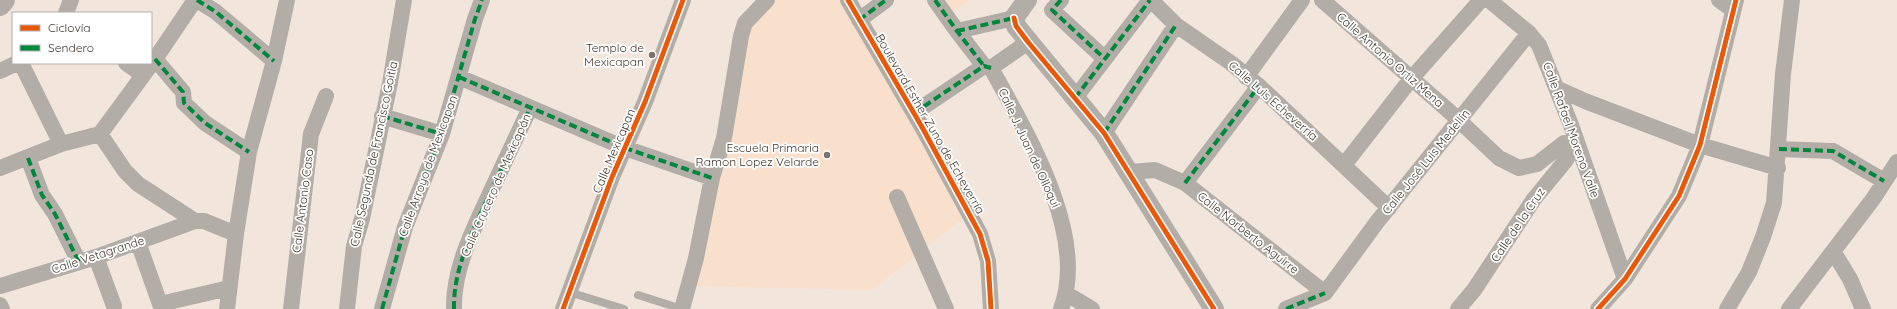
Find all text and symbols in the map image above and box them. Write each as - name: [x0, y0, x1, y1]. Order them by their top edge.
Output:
- street label: Calle Antonio Ortiz Mena: [1334, 9, 1447, 110]
- legend: [12, 12, 152, 64]
- text: Ciclovía: [48, 20, 91, 35]
- street label: Boulevard Esther Zuno de Echeverría: [873, 31, 988, 217]
- text: Sendero: [48, 40, 94, 55]
- place label: Templo de Mexicapan: [584, 40, 644, 69]
- marker: Templo de Mexicapan: [647, 50, 657, 60]
- street label: Calle Luis Echeverría: [1225, 58, 1321, 144]
- street label: Calle Segunda de Francisco Goitia: [347, 60, 400, 248]
- street label: Calle Rafael Moreno Valle: [1540, 60, 1603, 200]
- street label: Calle J. Juan de Olloqui: [995, 86, 1064, 210]
- street label: Calle Arroyo de Mexicapan: [395, 93, 460, 238]
- street label: Calle Mexicapan: [589, 106, 638, 195]
- street label: Calle José Luis Medellín: [1379, 106, 1473, 217]
- street label: Calle Crucero de Mexicapán: [457, 111, 534, 259]
- place label: Escuela Primaria Ramon Lopez Velarde: [696, 140, 819, 169]
- street label: Calle Antonio Caso: [289, 148, 316, 254]
- marker: Escuela Primaria Ramon Lopez Velarde: [822, 150, 832, 160]
- street label: Calle de la Cruz: [1487, 185, 1548, 265]
- street label: Calle Norberto Aguirre: [1195, 188, 1302, 277]
- street label: Calle Vetagrande: [50, 232, 146, 277]

